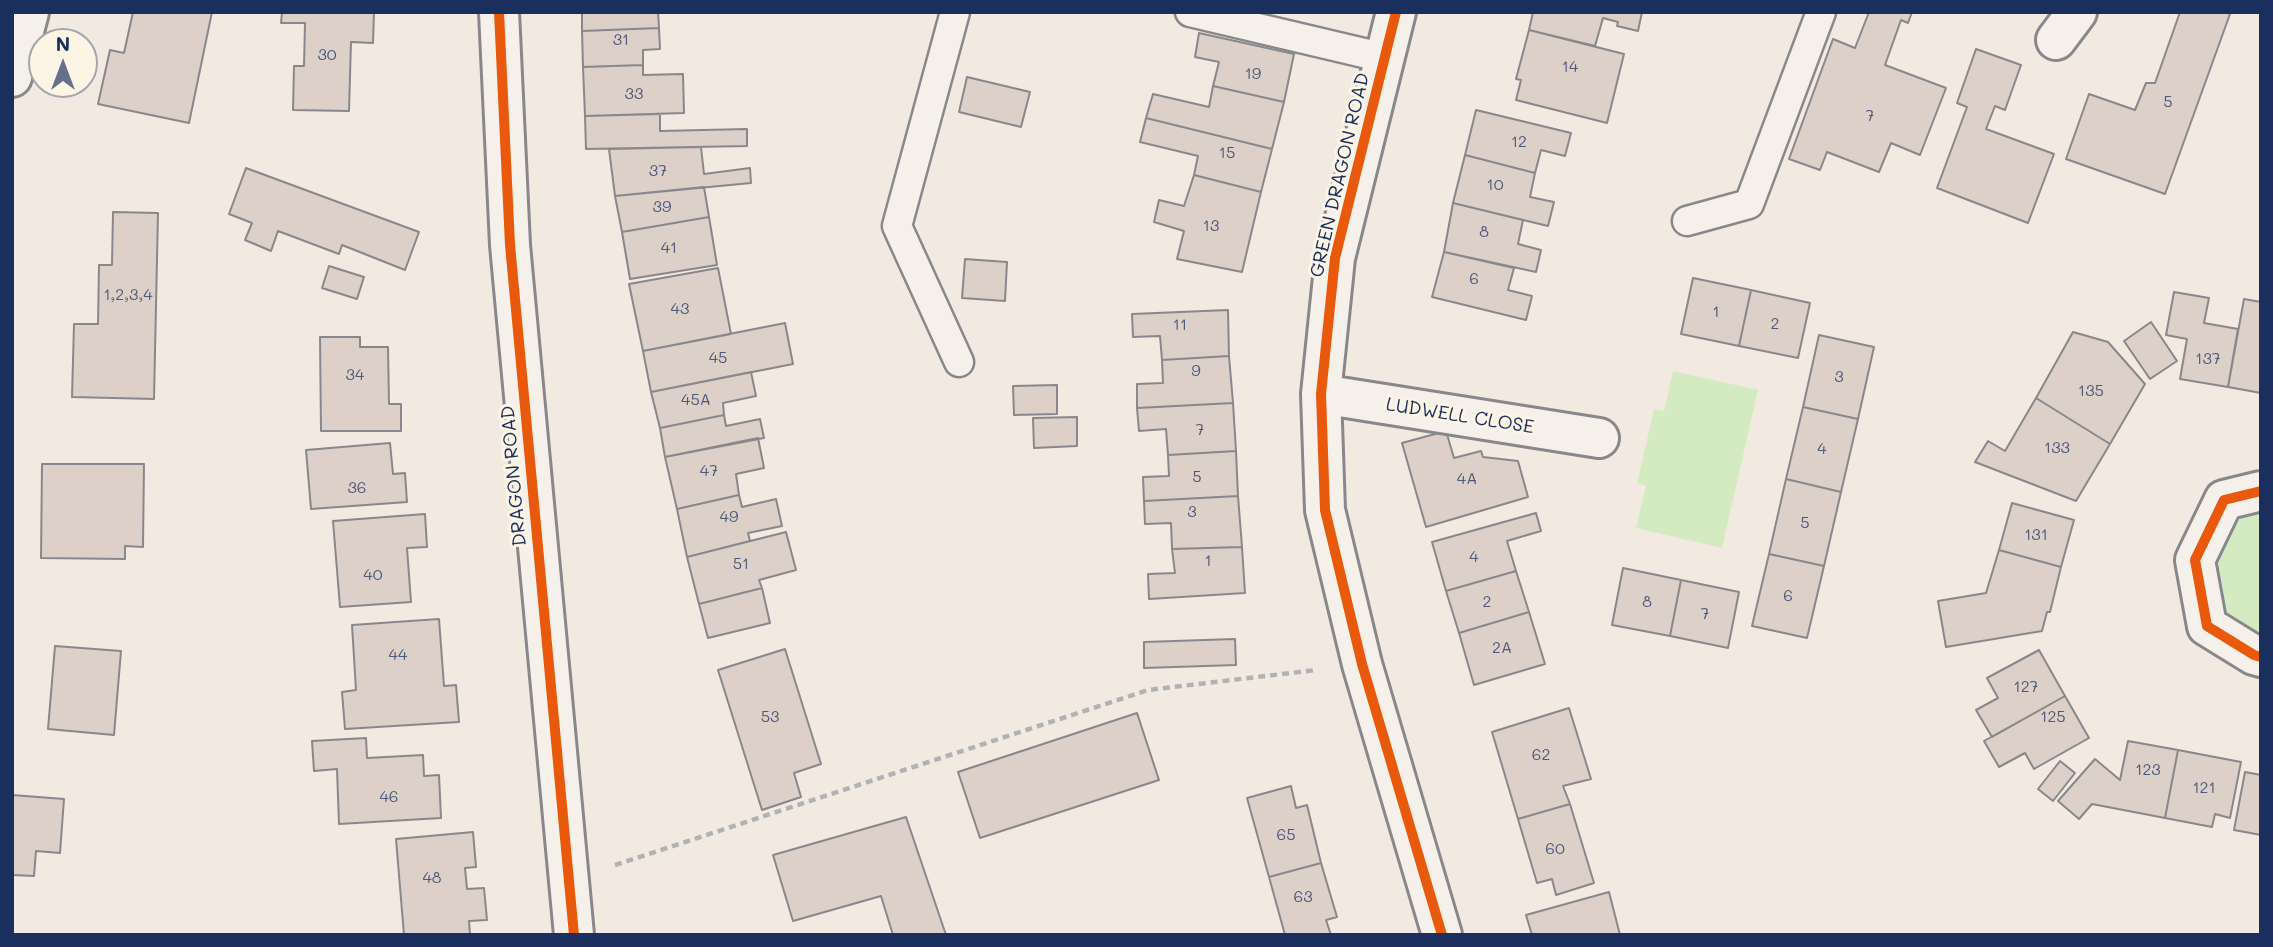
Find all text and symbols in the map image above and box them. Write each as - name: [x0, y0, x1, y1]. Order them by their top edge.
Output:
- north arrow: [28, 28, 98, 98]
- house number: 31: [613, 30, 629, 50]
- text: N: [56, 31, 70, 56]
- house number: 30: [317, 45, 337, 65]
- house number: 14: [1562, 57, 1578, 77]
- house number: 19: [1245, 64, 1261, 84]
- street label: GREEN DRAGON ROAD: [1305, 71, 1375, 279]
- house number: 33: [625, 84, 643, 104]
- house number: 5: [2163, 92, 2173, 112]
- house number: 7: [1866, 106, 1874, 126]
- house number: 12: [1511, 132, 1527, 152]
- house number: 15: [1219, 143, 1235, 163]
- house number: 37: [649, 161, 667, 181]
- house number: 10: [1486, 175, 1504, 195]
- house number: 39: [653, 197, 671, 217]
- house number: 13: [1203, 216, 1219, 236]
- house number: 8: [1479, 222, 1489, 242]
- house number: 41: [661, 238, 677, 258]
- house number: 6: [1469, 269, 1479, 289]
- house number: 1,2,3,4: [103, 285, 153, 305]
- house number: 43: [671, 299, 689, 319]
- house number: 1: [1712, 302, 1720, 322]
- house number: 2: [1771, 314, 1779, 334]
- house number: 11: [1173, 315, 1187, 335]
- house number: 45: [709, 348, 727, 368]
- house number: 137: [2195, 349, 2221, 369]
- house number: 9: [1191, 361, 1201, 381]
- house number: 34: [346, 365, 364, 385]
- house number: 3: [1834, 367, 1844, 387]
- house number: 135: [2078, 381, 2104, 401]
- house number: 45A: [681, 390, 711, 410]
- street label: LUDWELL CLOSE: [1384, 393, 1536, 439]
- street label: DRAGON ROAD: [496, 405, 532, 547]
- house number: 7: [1196, 420, 1204, 440]
- house number: 133: [2044, 438, 2070, 458]
- house number: 4: [1817, 439, 1827, 459]
- house number: 47: [700, 461, 718, 481]
- house number: 5: [1192, 467, 1202, 487]
- house number: 4A: [1457, 469, 1477, 489]
- house number: 36: [347, 478, 367, 498]
- house number: 3: [1187, 502, 1197, 522]
- house number: 49: [720, 507, 738, 527]
- house number: 5: [1800, 513, 1810, 533]
- house number: 131: [2024, 525, 2048, 545]
- house number: 4: [1469, 547, 1479, 567]
- house number: 1: [1204, 551, 1212, 571]
- house number: 51: [733, 554, 749, 574]
- house number: 40: [363, 565, 383, 585]
- house number: 6: [1783, 586, 1793, 606]
- house number: 2: [1483, 592, 1491, 612]
- house number: 8: [1642, 592, 1652, 612]
- house number: 7: [1701, 604, 1709, 624]
- house number: 2A: [1492, 638, 1512, 658]
- house number: 44: [389, 645, 407, 665]
- house number: 127: [2014, 677, 2038, 697]
- house number: 53: [761, 707, 779, 727]
- house number: 125: [2040, 707, 2066, 727]
- house number: 62: [1532, 745, 1550, 765]
- house number: 123: [2135, 760, 2161, 780]
- house number: 121: [2192, 778, 2216, 798]
- house number: 46: [379, 787, 399, 807]
- house number: 65: [1277, 825, 1295, 845]
- house number: 60: [1545, 839, 1565, 859]
- house number: 48: [422, 868, 442, 888]
- house number: 63: [1293, 887, 1313, 907]

